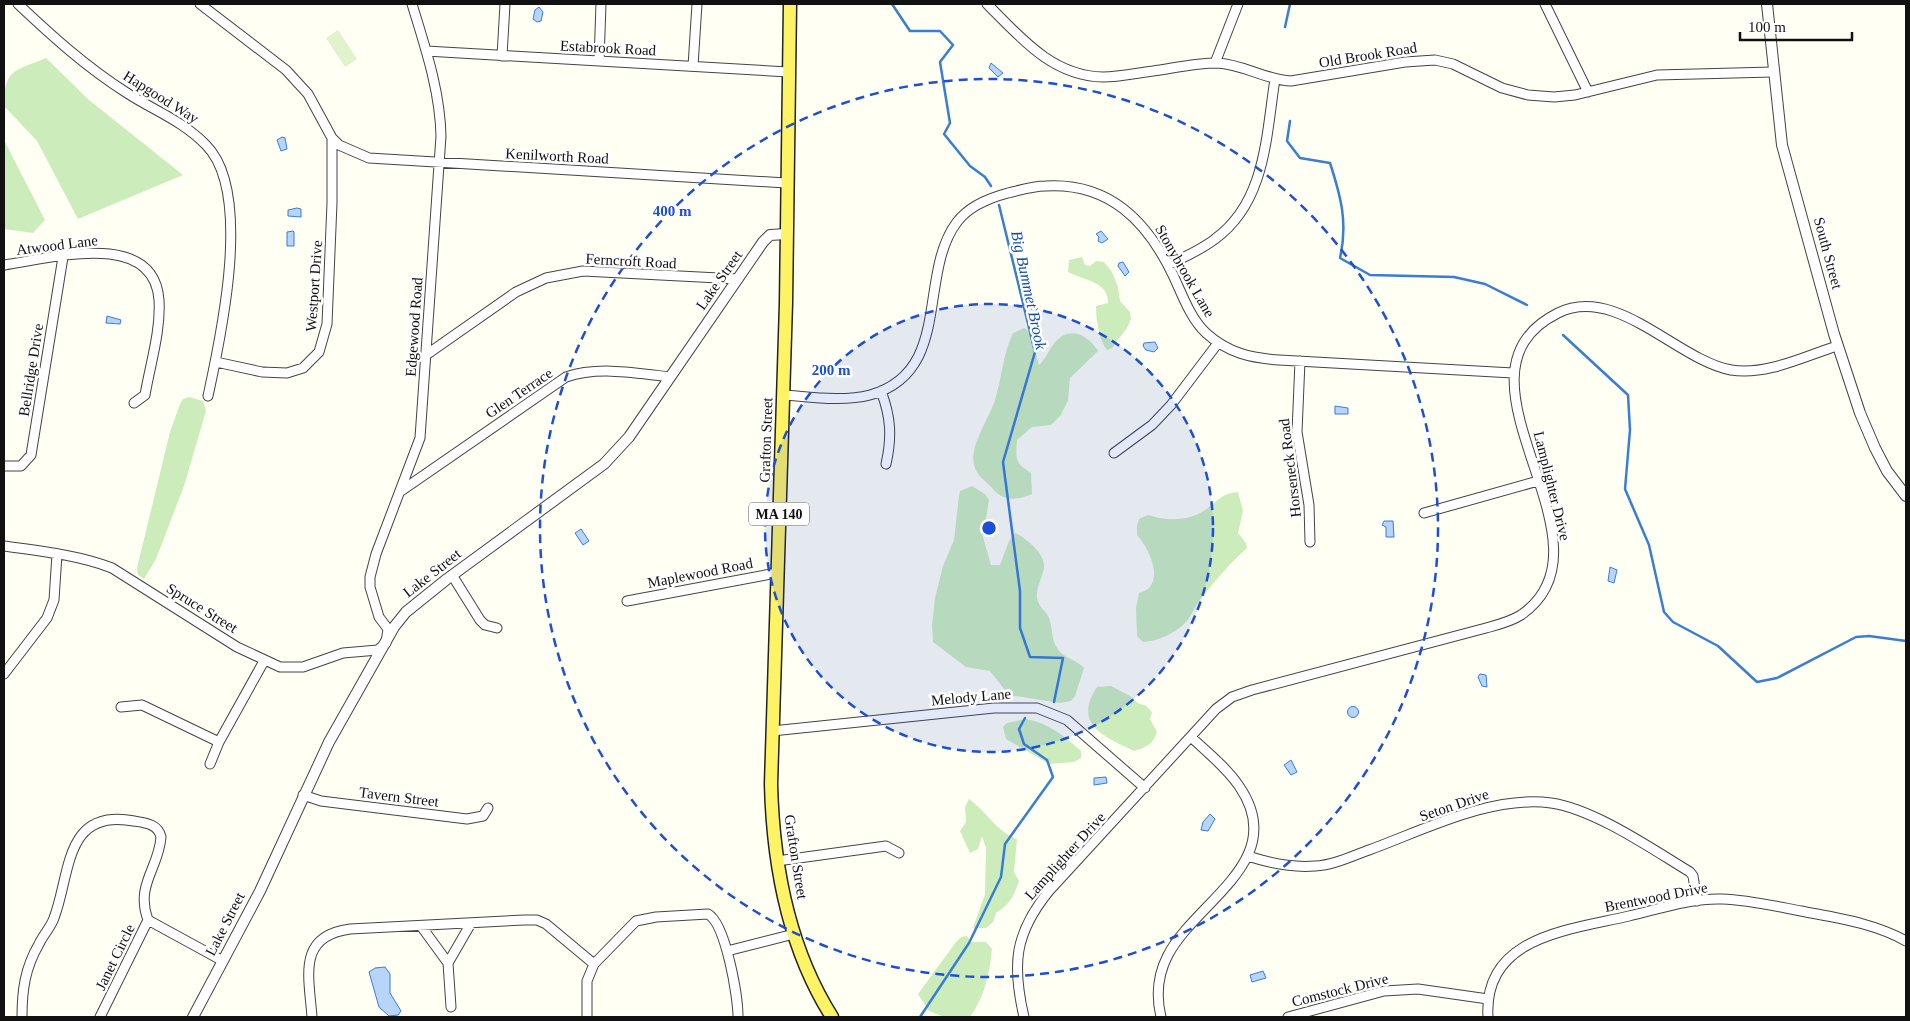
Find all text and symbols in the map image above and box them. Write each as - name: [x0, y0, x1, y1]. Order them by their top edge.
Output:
- scale bar: [1740, 10, 1852, 42]
- text: 100 m: [1748, 19, 1786, 35]
- street label: Estabrook Road: [560, 37, 657, 59]
- street label: Old Brook Road: [1318, 39, 1419, 71]
- street label: Hapgood Way: [120, 68, 202, 127]
- street label: Kenilworth Road: [505, 145, 610, 167]
- text: 400 m: [653, 203, 692, 219]
- street label: South Street: [1811, 215, 1845, 291]
- street label: Stonybrook Lane: [1152, 222, 1218, 320]
- water label: Big Bummet Brook: [1007, 229, 1050, 352]
- street label: Atwood Lane: [15, 232, 99, 258]
- street label: Westport Drive: [303, 239, 325, 332]
- street label: Lake Street: [693, 247, 746, 313]
- street label: Ferncroft Road: [585, 251, 677, 271]
- street label: Edgewood Road: [403, 276, 425, 377]
- street label: Bellridge Drive: [16, 322, 46, 418]
- text: 200 m: [812, 362, 851, 378]
- street label: Glen Terrace: [482, 365, 556, 421]
- street label: Grafton Street: [757, 396, 776, 483]
- street label: Horseneck Road: [1276, 417, 1304, 518]
- street label: Lamplighter Drive: [1531, 430, 1573, 543]
- road number: MA 140: [749, 502, 809, 526]
- centre of rings: [980, 519, 998, 537]
- street label: Lake Street: [400, 545, 465, 600]
- street label: Maplewood Road: [646, 555, 755, 591]
- street label: Spruce Street: [164, 580, 241, 637]
- street label: Melody Lane: [930, 685, 1012, 708]
- street label: Tavern Street: [358, 784, 441, 810]
- street label: Seton Drive: [1417, 786, 1491, 824]
- street label: Lamplighter Drive: [1022, 809, 1109, 903]
- street label: Grafton Street: [781, 814, 811, 901]
- street label: Brentwood Drive: [1603, 879, 1709, 915]
- street label: Lake Street: [202, 889, 248, 958]
- street label: Janet Circle: [92, 921, 138, 993]
- street label: Comstock Drive: [1290, 970, 1390, 1010]

